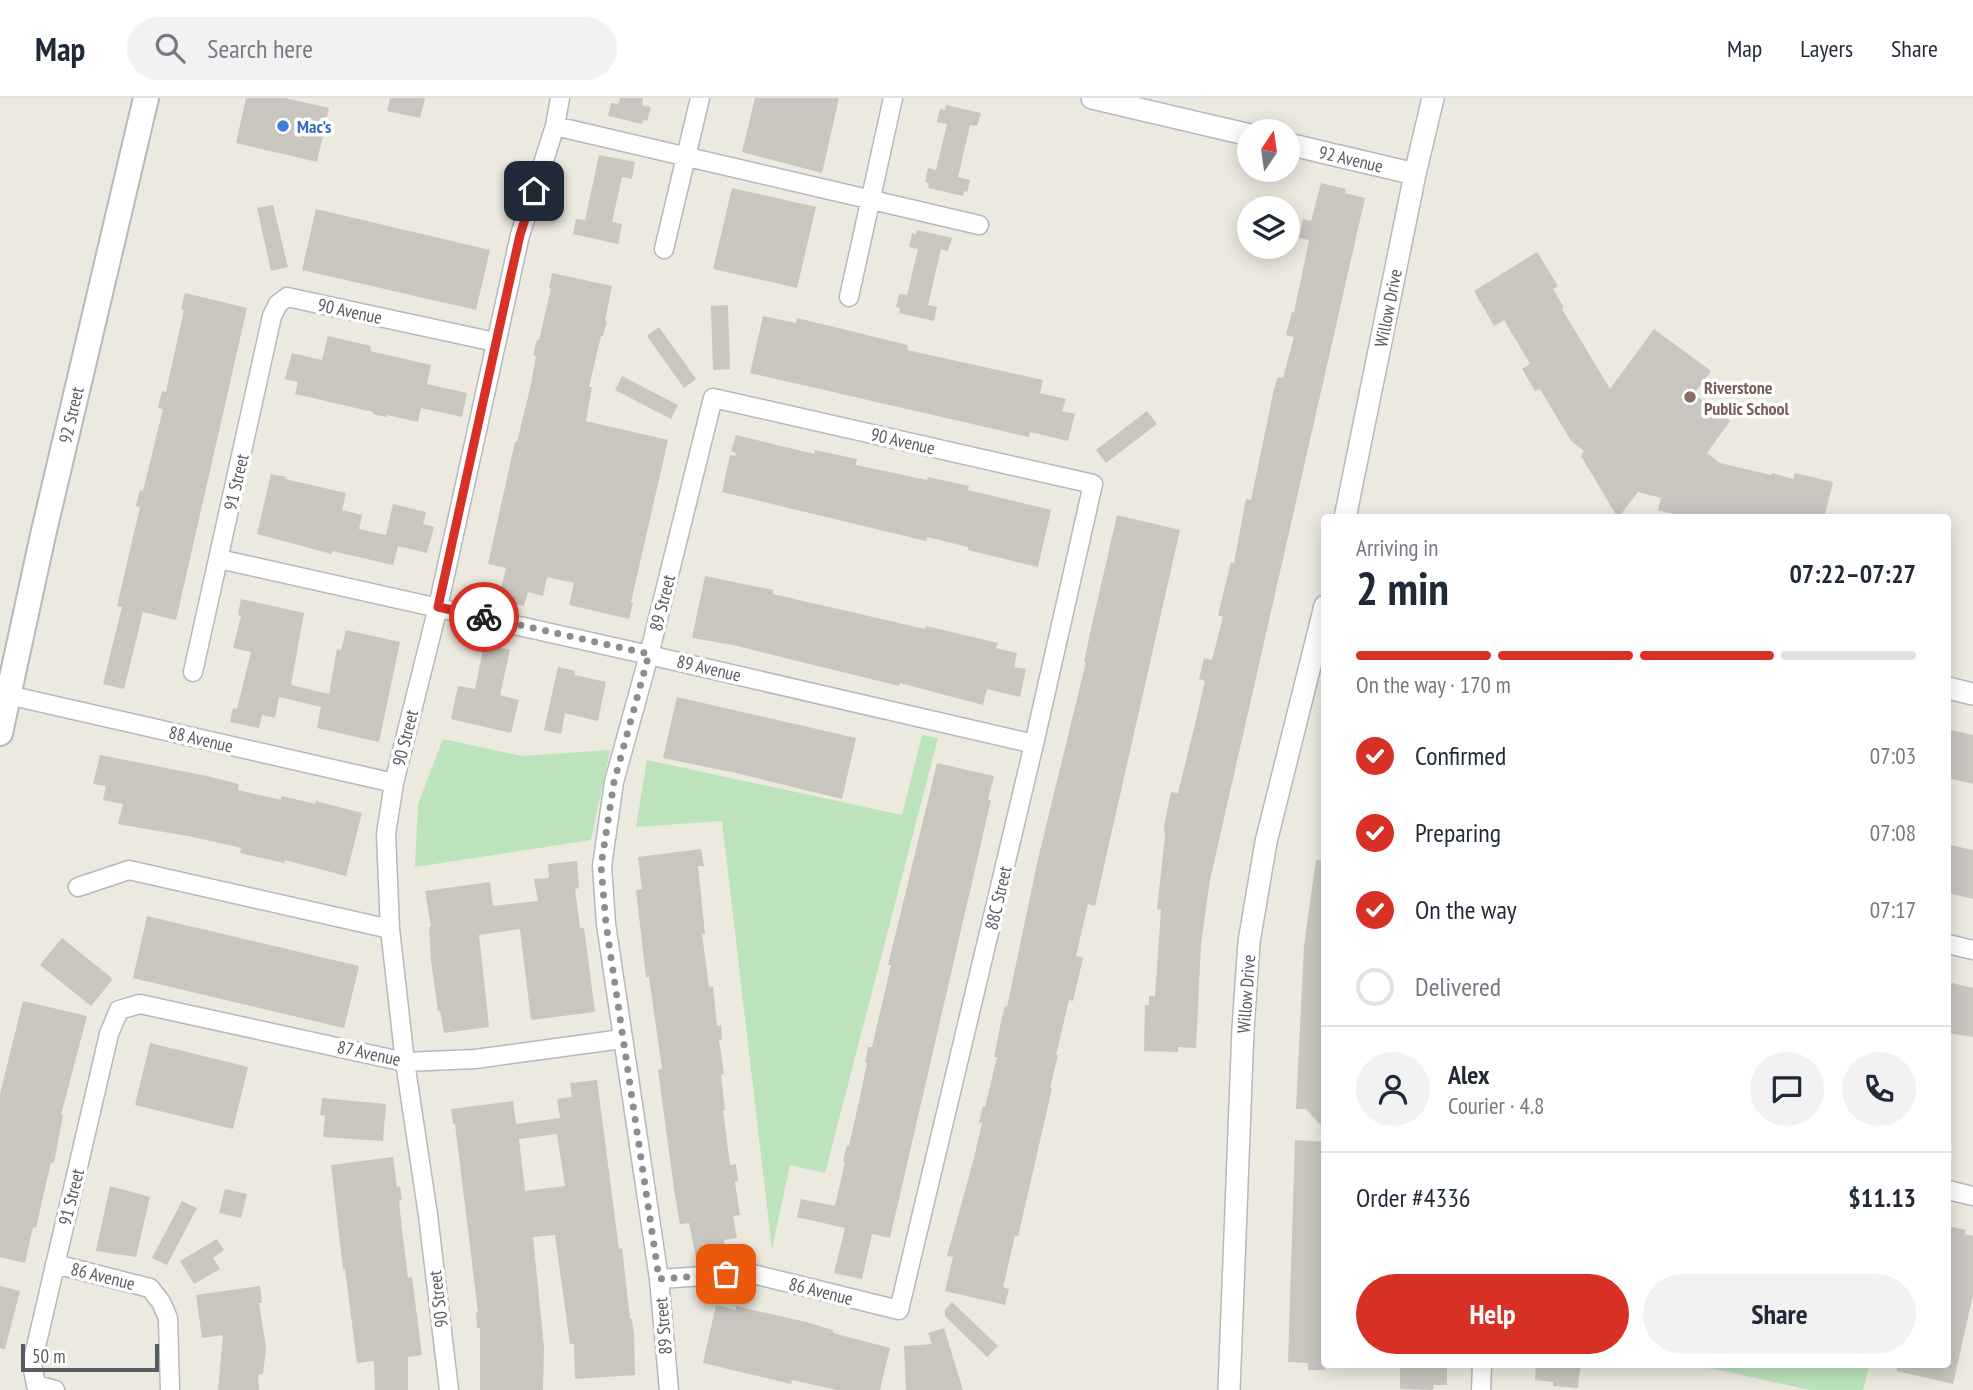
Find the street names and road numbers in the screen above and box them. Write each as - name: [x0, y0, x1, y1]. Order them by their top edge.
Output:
- street label: 92 Avenue: [1317, 140, 1385, 178]
- street label: Willow Drive: [1369, 267, 1407, 349]
- street label: 90 Avenue: [316, 293, 384, 329]
- street label: 92 Street: [53, 384, 89, 445]
- street label: 90 Avenue: [869, 422, 937, 460]
- street label: 91 Street: [218, 451, 254, 512]
- street label: 89 Street: [644, 572, 680, 634]
- street label: 89 Avenue: [675, 649, 743, 687]
- street label: 90 Street: [387, 707, 423, 769]
- street label: 88 Avenue: [167, 720, 235, 758]
- street label: 88C Street: [979, 864, 1017, 932]
- street label: Willow Drive: [1232, 954, 1260, 1034]
- street label: 87 Avenue: [335, 1035, 403, 1071]
- street label: 91 Street: [53, 1166, 89, 1228]
- street label: 86 Avenue: [69, 1257, 137, 1295]
- street label: 90 Street: [423, 1269, 453, 1329]
- street label: 86 Avenue: [787, 1272, 855, 1310]
- street label: 89 Street: [649, 1296, 677, 1356]

